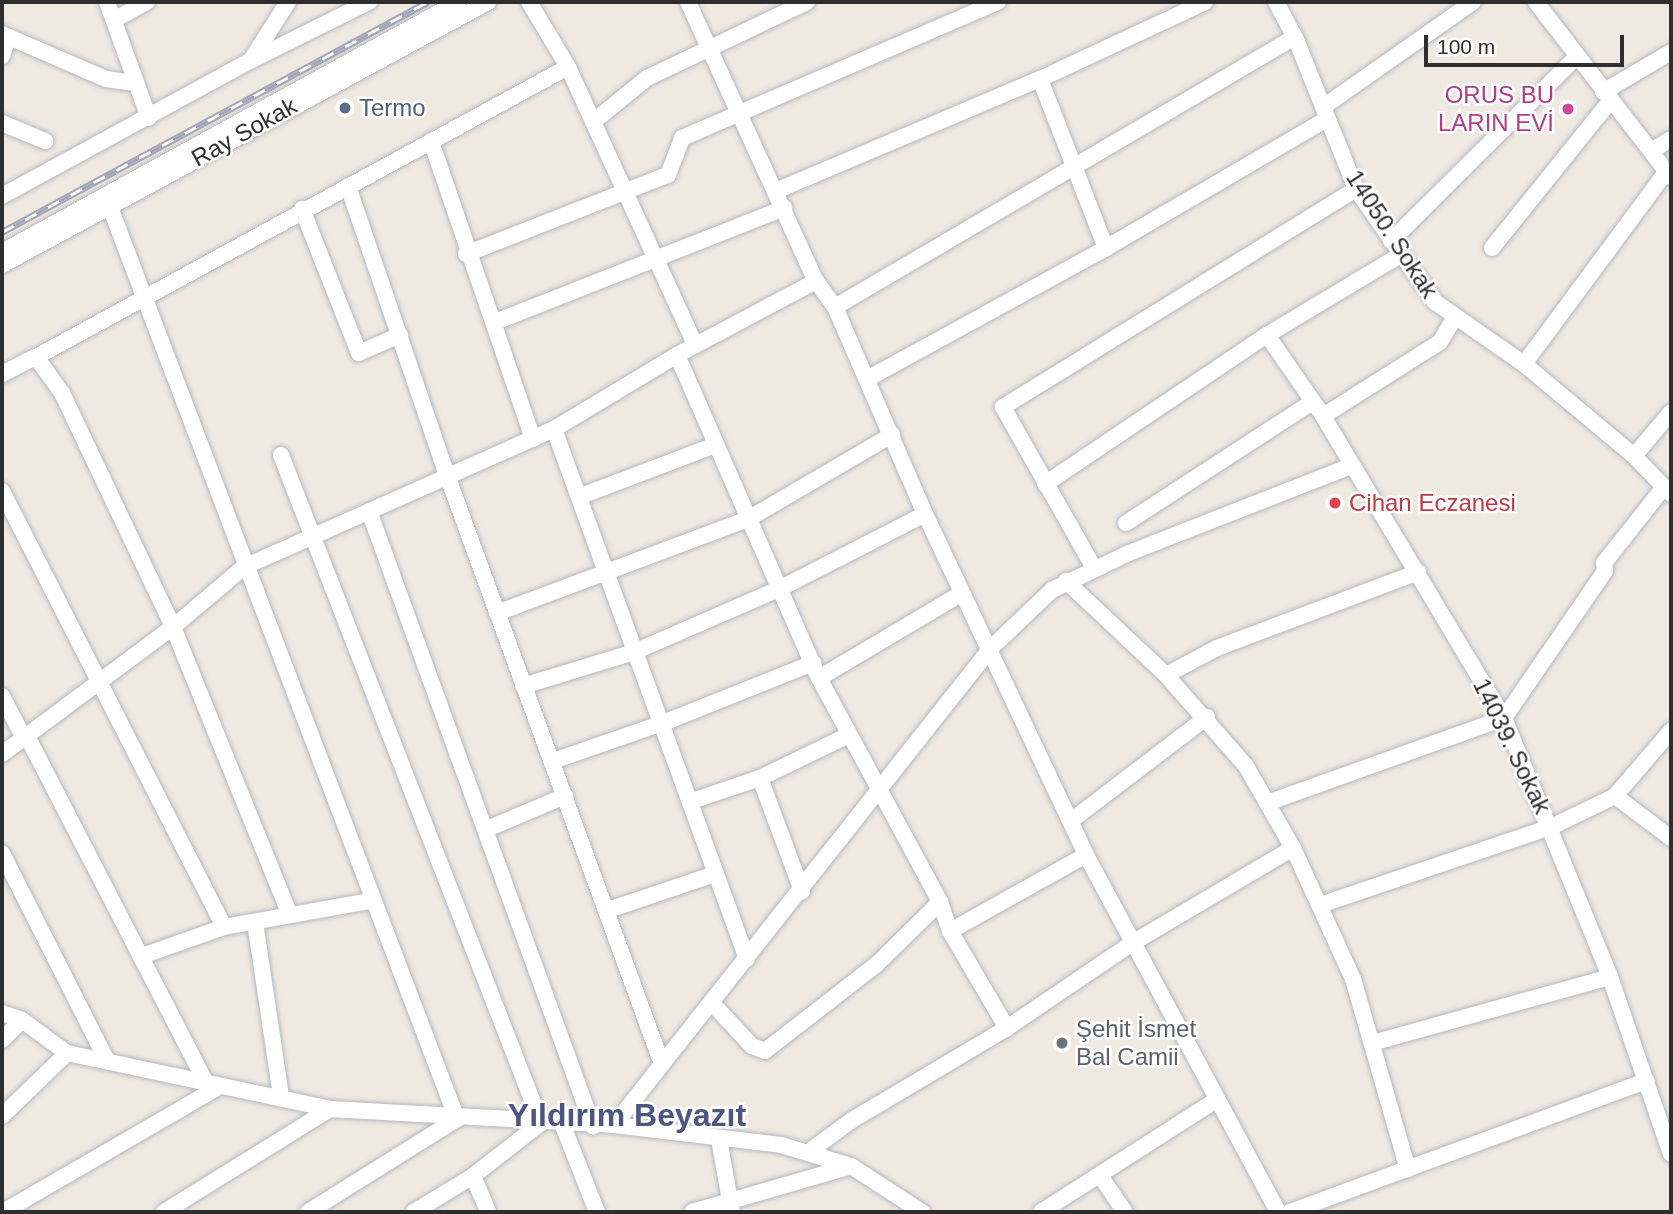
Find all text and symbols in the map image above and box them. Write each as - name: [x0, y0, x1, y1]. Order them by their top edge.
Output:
- scale bar: [1428, 21, 1628, 65]
- text: 100 m: [1437, 35, 1495, 58]
- place label: ORUS BU LARIN EVİ: [1438, 81, 1554, 137]
- street label: Ray Sokak: [186, 91, 302, 173]
- place label: Termo: [359, 94, 426, 122]
- marker: Termo: [337, 100, 353, 116]
- marker: ORUS BU LARIN EVİ: [1560, 101, 1576, 117]
- street label: 14050. Sokak: [1340, 165, 1444, 303]
- place label: Cihan Eczanesi: [1349, 489, 1516, 517]
- marker: Cihan Eczanesi: [1327, 495, 1343, 511]
- street label: 14039. Sokak: [1467, 674, 1557, 818]
- place label: Şehit İsmet Bal Camii: [1076, 1015, 1196, 1071]
- marker: Şehit İsmet Bal Camii: [1054, 1035, 1070, 1051]
- district label: Yıldırım Beyazıt: [508, 1096, 746, 1134]

